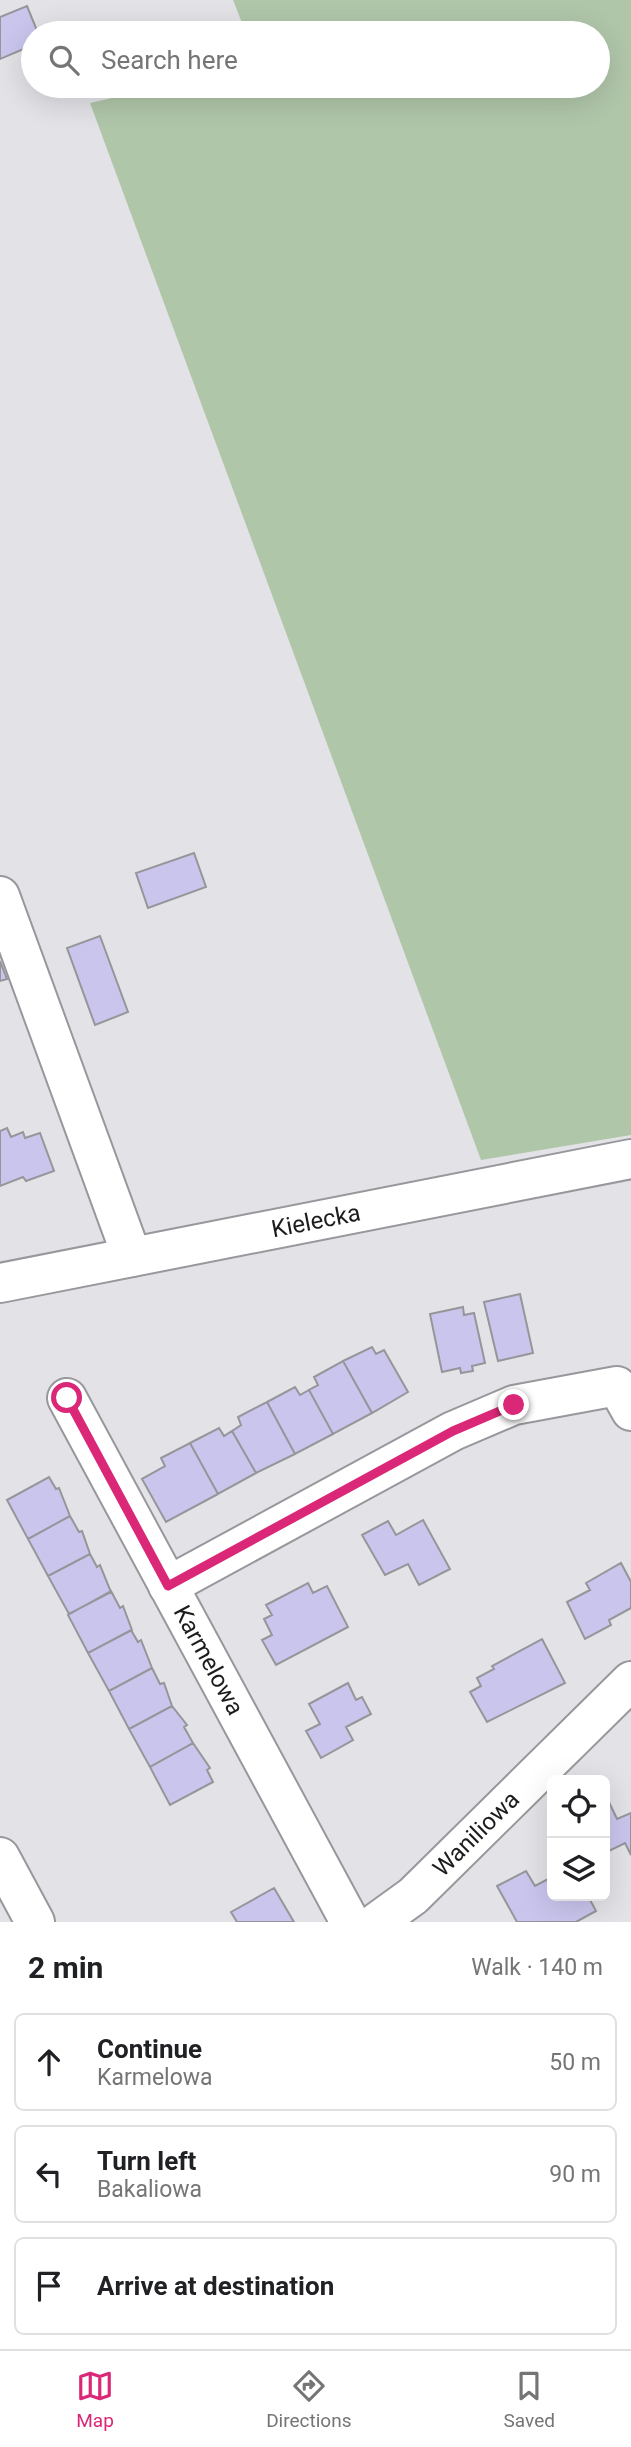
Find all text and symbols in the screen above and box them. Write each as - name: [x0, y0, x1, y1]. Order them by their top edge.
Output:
- search box: [21, 21, 610, 98]
- icon: search: [45, 41, 83, 79]
- text: Search here: [101, 45, 238, 75]
- street label: Kielecka: [269, 1198, 363, 1243]
- route start: [51, 1382, 82, 1413]
- route end: [498, 1389, 529, 1420]
- street label: Karmelowa: [168, 1600, 250, 1720]
- map controls: [547, 1775, 610, 1901]
- button: locate: [547, 1775, 610, 1838]
- street label: Waniliowa: [427, 1785, 525, 1882]
- button: layers: [547, 1838, 610, 1901]
- text: 2 min: [28, 1950, 103, 1985]
- text: Walk · 140 m: [471, 1954, 603, 1981]
- text: Continue: [97, 2034, 202, 2064]
- icon: ahead: [30, 2043, 68, 2081]
- text: 50 m: [549, 2049, 601, 2076]
- text: Karmelowa: [97, 2064, 213, 2091]
- text: Turn left: [97, 2146, 196, 2176]
- icon: left: [30, 2155, 68, 2193]
- text: 90 m: [549, 2161, 601, 2188]
- text: Bakaliowa: [97, 2176, 202, 2203]
- icon: arrive: [30, 2267, 68, 2305]
- text: Arrive at destination: [97, 2271, 334, 2301]
- tab: Map: [76, 2367, 114, 2432]
- tab: Directions: [266, 2367, 351, 2432]
- tab: Saved: [504, 2367, 555, 2432]

